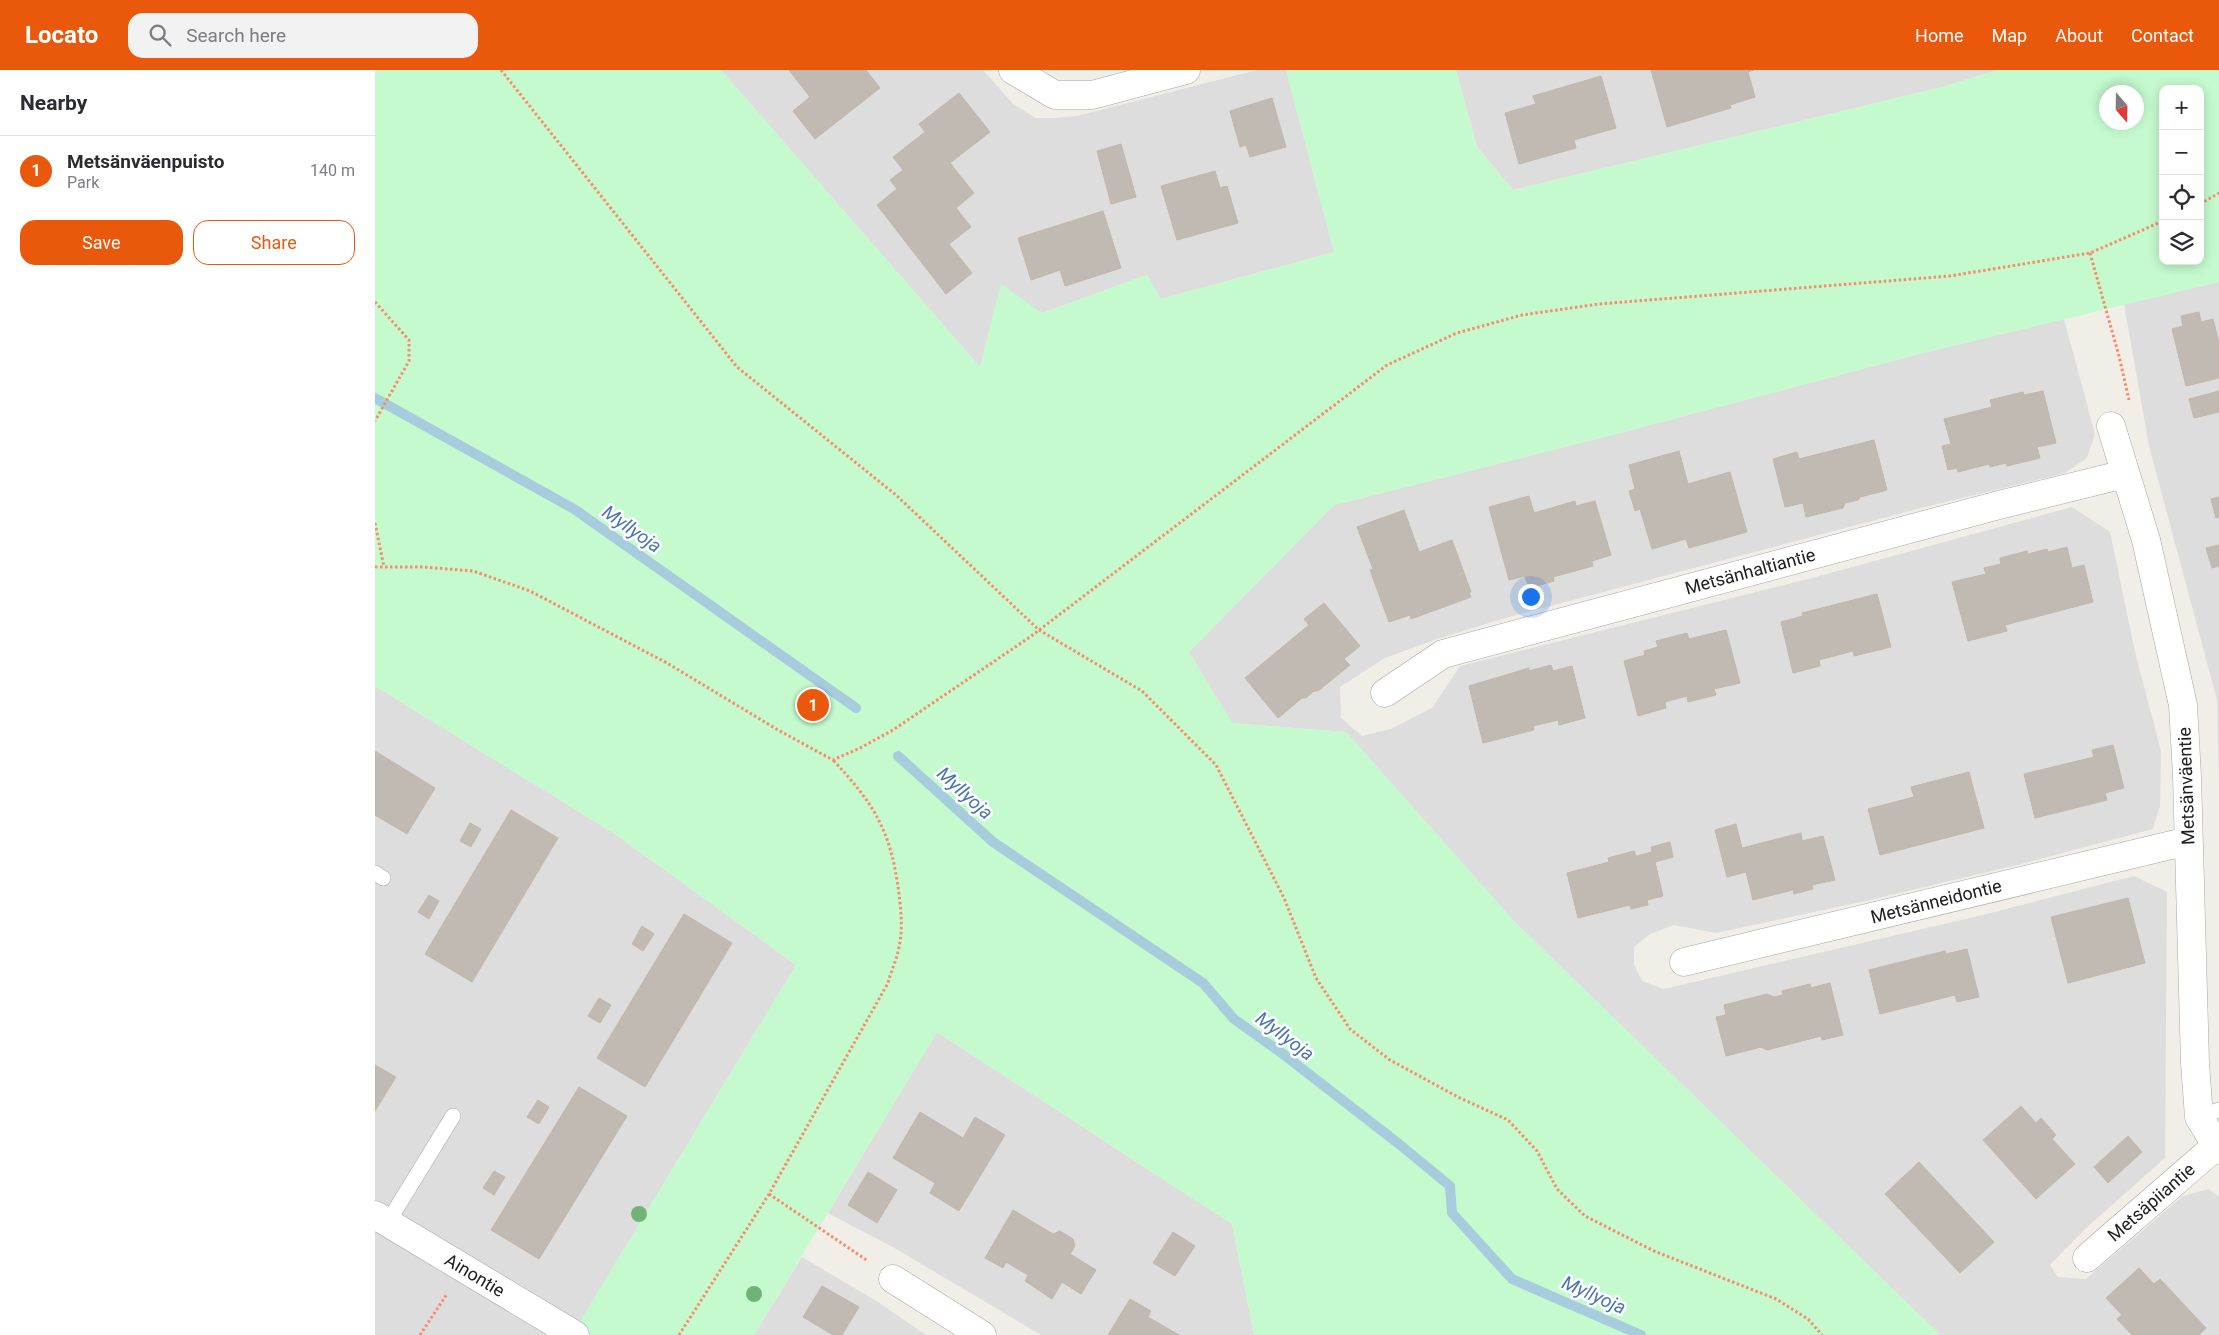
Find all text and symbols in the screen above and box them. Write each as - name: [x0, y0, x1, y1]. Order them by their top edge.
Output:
- search box: [128, 13, 478, 58]
- text: Locato: [25, 21, 98, 49]
- icon: search: [146, 21, 174, 49]
- text: Search here: [186, 24, 286, 47]
- text: Home: [1915, 25, 1964, 46]
- text: Map: [1992, 25, 2027, 46]
- text: About: [2055, 25, 2103, 46]
- text: Contact: [2131, 25, 2194, 46]
- north arrow: [2099, 85, 2144, 130]
- map controls: [2159, 85, 2204, 265]
- button: +: [2159, 85, 2204, 130]
- text: Nearby: [20, 91, 87, 115]
- button: −: [2159, 130, 2204, 175]
- text: Metsänväenpuisto: [67, 150, 225, 173]
- text: 1: [31, 161, 41, 180]
- text: 140 m: [310, 161, 355, 180]
- text: Park: [67, 173, 99, 192]
- button: locate: [2159, 175, 2204, 220]
- button: Save: [20, 220, 183, 265]
- button: Share: [193, 220, 355, 265]
- button: layers: [2159, 220, 2204, 265]
- water label: Myllyoja: [598, 500, 666, 558]
- street label: Metsänhaltiantie: [1683, 544, 1817, 598]
- your location: [1518, 584, 1544, 610]
- pin: 1: [797, 686, 829, 724]
- street label: Metsänväentie: [2173, 727, 2199, 845]
- water label: Myllyoja: [932, 762, 998, 824]
- street label: Metsänneidontie: [1868, 875, 2004, 927]
- water label: Myllyoja: [1251, 1007, 1319, 1065]
- street label: Metsäpiiantie: [2103, 1158, 2199, 1246]
- street label: Ainontie: [441, 1249, 509, 1301]
- water label: Myllyoja: [1559, 1271, 1629, 1319]

